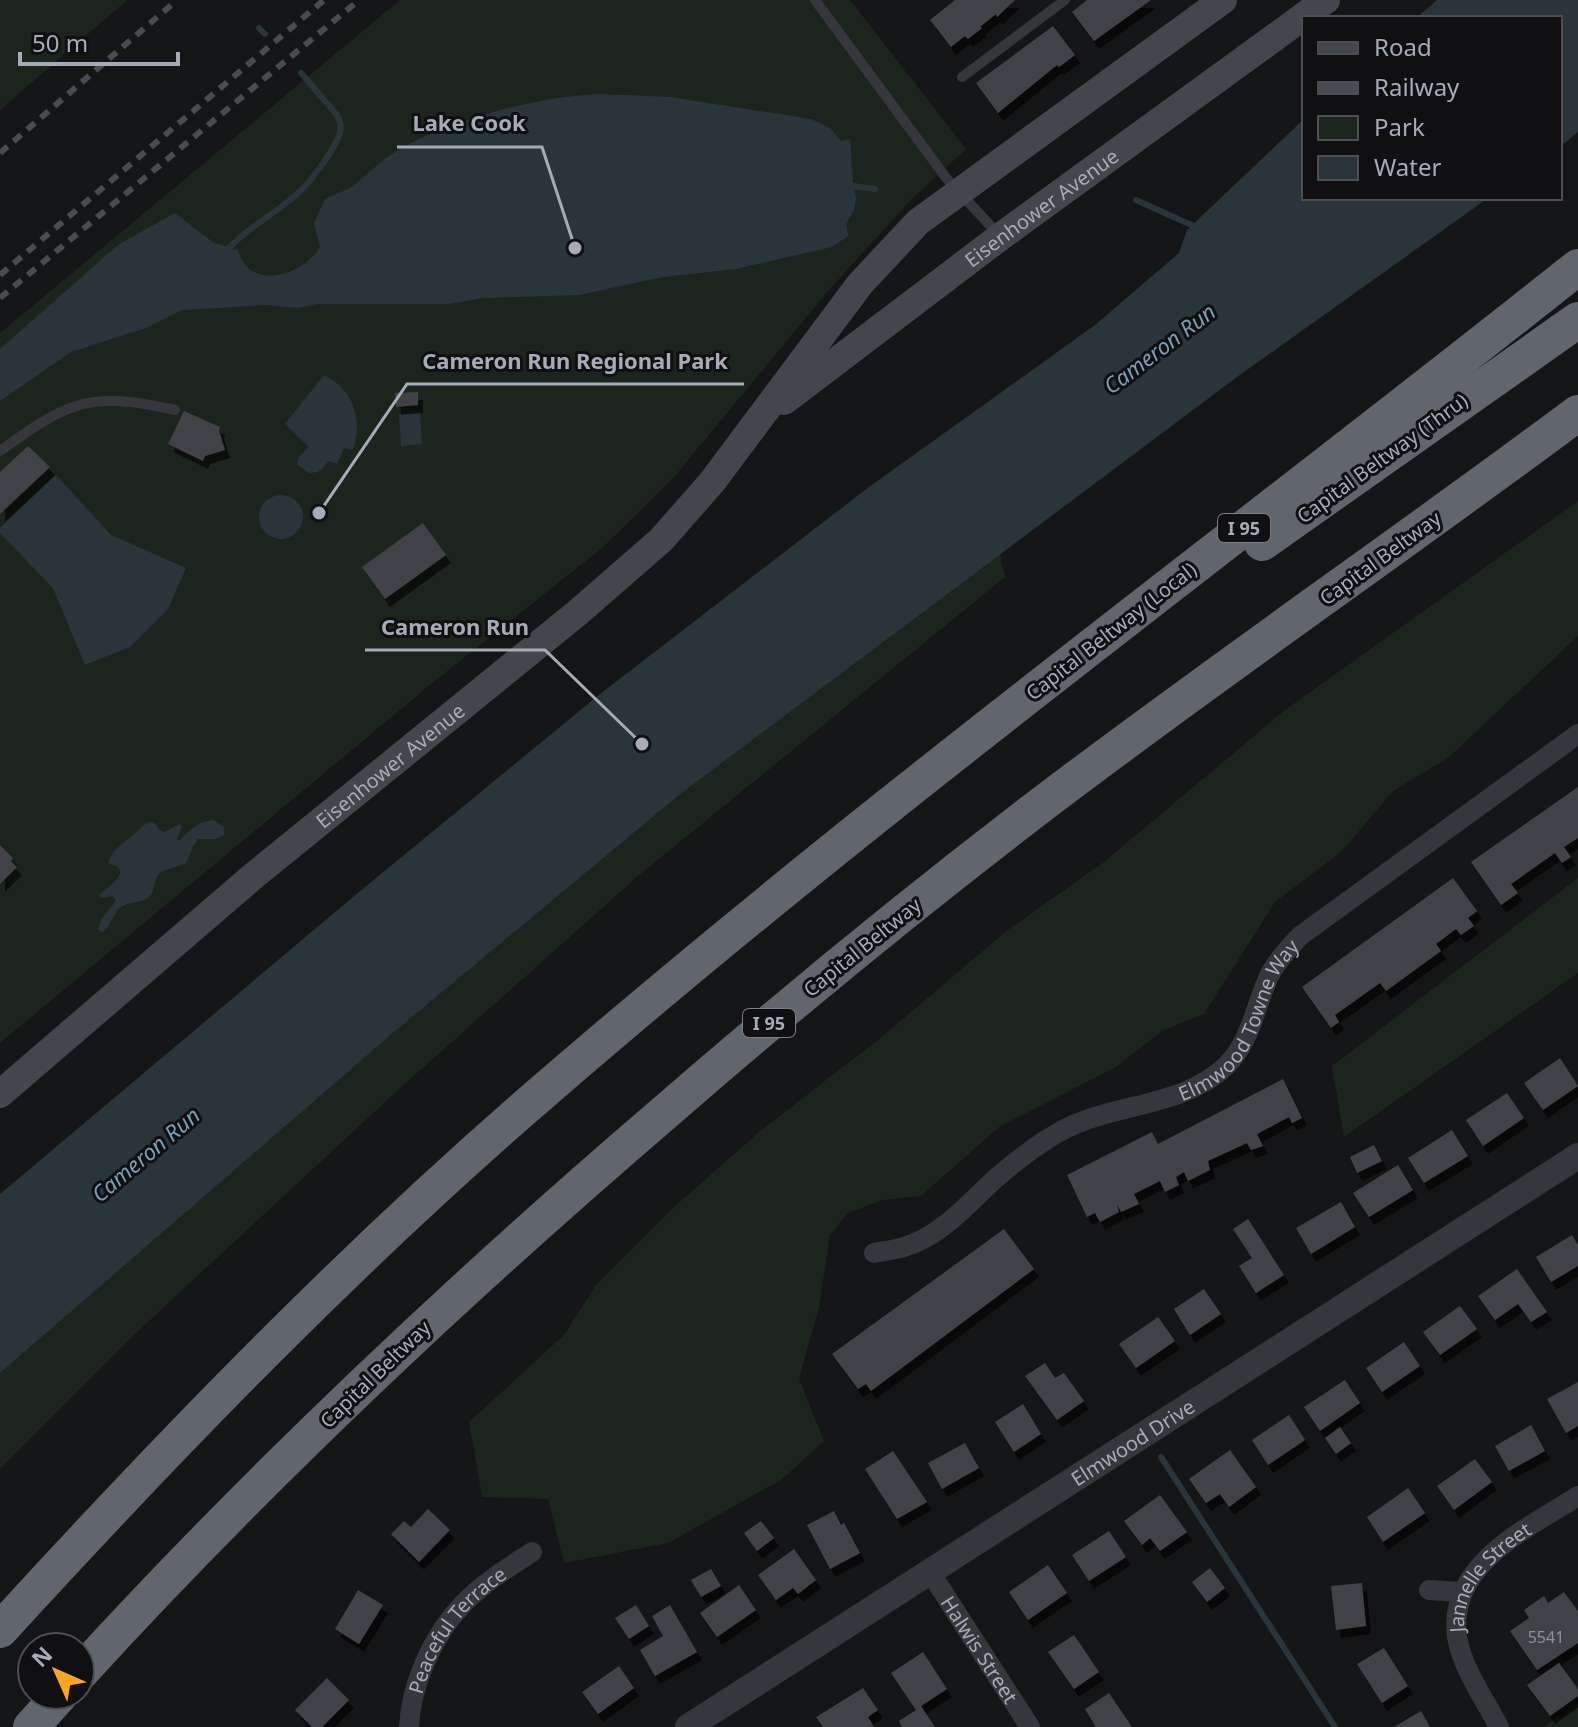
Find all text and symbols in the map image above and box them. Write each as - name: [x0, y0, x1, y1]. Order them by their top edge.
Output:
- scale bar: [20, 16, 178, 66]
- legend: [1302, 16, 1562, 200]
- text: 50 m: [32, 26, 88, 59]
- text: Road: [1374, 30, 1432, 63]
- text: Railway: [1374, 70, 1460, 103]
- callout: Lake Cook: [397, 101, 542, 147]
- text: Lake Cook: [412, 107, 526, 137]
- text: Park: [1374, 110, 1425, 143]
- street label: Eisenhower Avenue: [959, 142, 1124, 273]
- text: Water: [1374, 150, 1442, 183]
- water label: Cameron Run: [1097, 296, 1221, 400]
- callout: Cameron Run Regional Park: [407, 338, 744, 384]
- text: Cameron Run Regional Park: [422, 345, 728, 375]
- street label: Capital Beltway (Thru): [1291, 387, 1473, 529]
- street label: Capital Beltway: [1314, 504, 1447, 611]
- road number: I 95: [1218, 514, 1270, 542]
- street label: Capital Beltway (Local): [1020, 556, 1202, 706]
- callout: Cameron Run: [365, 604, 545, 650]
- text: Cameron Run: [381, 611, 529, 641]
- street label: Eisenhower Avenue: [310, 697, 470, 834]
- street label: Capital Beltway: [798, 891, 927, 1003]
- street label: Elmwood Towne Way: [1174, 932, 1305, 1107]
- road number: I 95: [743, 1009, 795, 1037]
- water label: Cameron Run: [84, 1100, 206, 1208]
- street label: Capital Beltway: [314, 1314, 437, 1434]
- street label: Elmwood Drive: [1065, 1392, 1199, 1492]
- street label: Jannelle Street: [1442, 1515, 1536, 1635]
- street label: Peaceful Terrace: [401, 1560, 511, 1696]
- street label: Halwis Street: [935, 1590, 1025, 1708]
- house number: 5541: [1528, 1626, 1564, 1648]
- north arrow: [16, 1631, 96, 1711]
- text: N: [24, 1639, 58, 1673]

